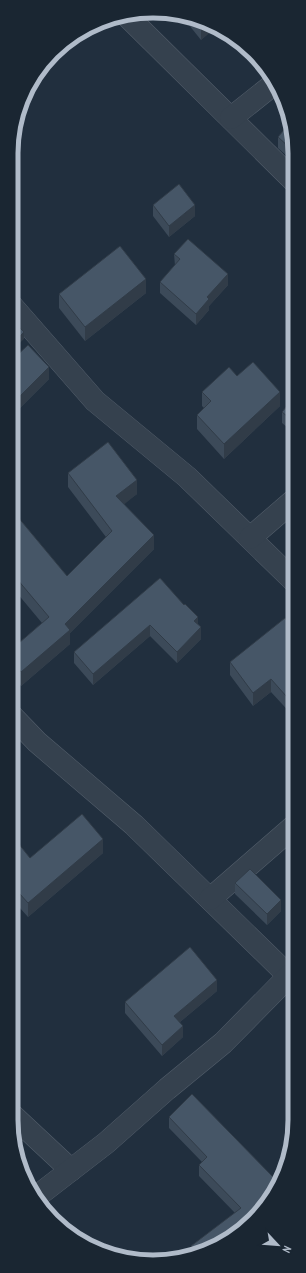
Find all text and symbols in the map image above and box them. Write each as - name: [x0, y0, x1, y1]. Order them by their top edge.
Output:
- north arrow: [258, 1225, 298, 1265]
- text: N: [279, 1244, 295, 1255]

